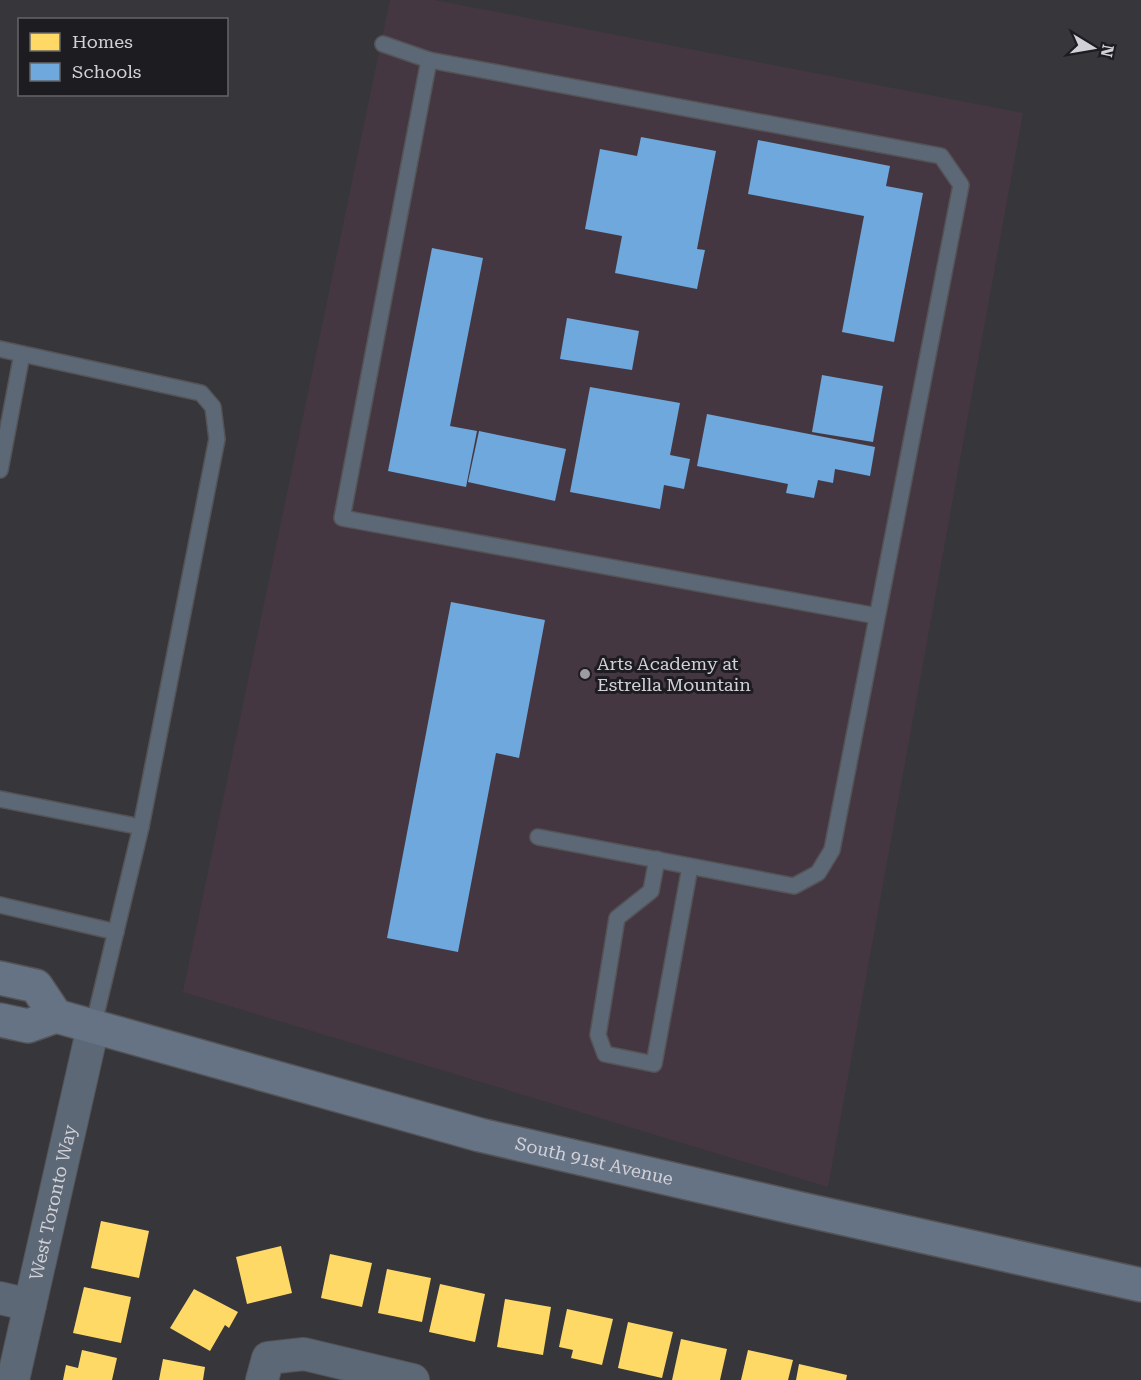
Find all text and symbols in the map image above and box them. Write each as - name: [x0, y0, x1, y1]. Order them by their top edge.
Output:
- legend: [18, 18, 228, 96]
- north arrow: [1063, 18, 1123, 78]
- text: Homes: [72, 31, 133, 52]
- text: N: [1097, 43, 1118, 59]
- text: Schools: [72, 61, 141, 82]
- place label: Arts Academy at Estrella Mountain: [597, 653, 751, 695]
- marker: Arts Academy at Estrella Mountain: [578, 667, 592, 681]
- street label: West Toronto Way: [25, 1122, 81, 1282]
- street label: South 91st Avenue: [513, 1133, 675, 1189]

